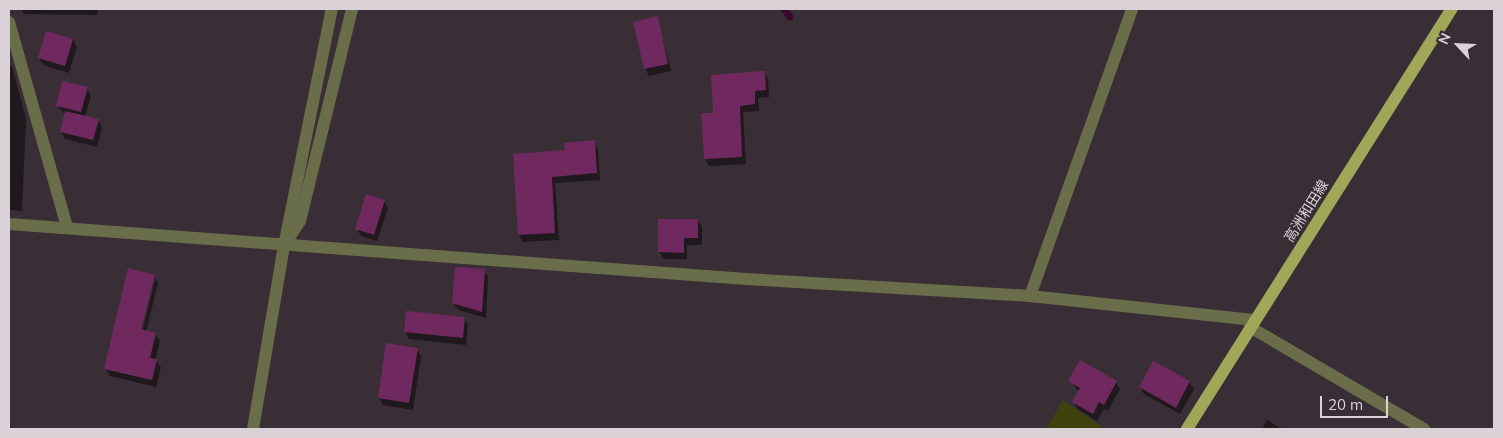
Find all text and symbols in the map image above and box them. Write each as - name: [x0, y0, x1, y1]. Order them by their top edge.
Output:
- north arrow: [1433, 20, 1483, 70]
- text: N: [1434, 30, 1455, 47]
- street label: 高洲和田線: [1280, 177, 1332, 245]
- scale bar: [1323, 386, 1390, 418]
- text: 20 m: [1328, 395, 1363, 414]

